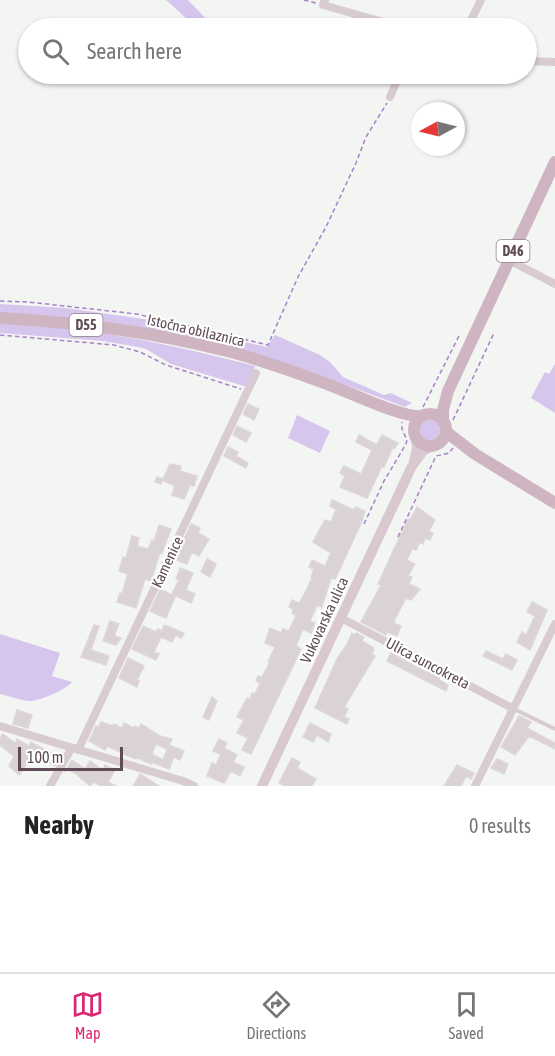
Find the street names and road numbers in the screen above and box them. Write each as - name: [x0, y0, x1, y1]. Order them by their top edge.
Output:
- road number: D46: [496, 240, 530, 262]
- street label: Istočna obilaznica: [146, 311, 246, 349]
- road number: D55: [70, 314, 103, 336]
- street label: Kamenice: [148, 533, 186, 590]
- street label: Vukovarska ulica: [297, 574, 351, 666]
- street label: Ulica suncokreta: [383, 634, 473, 692]

